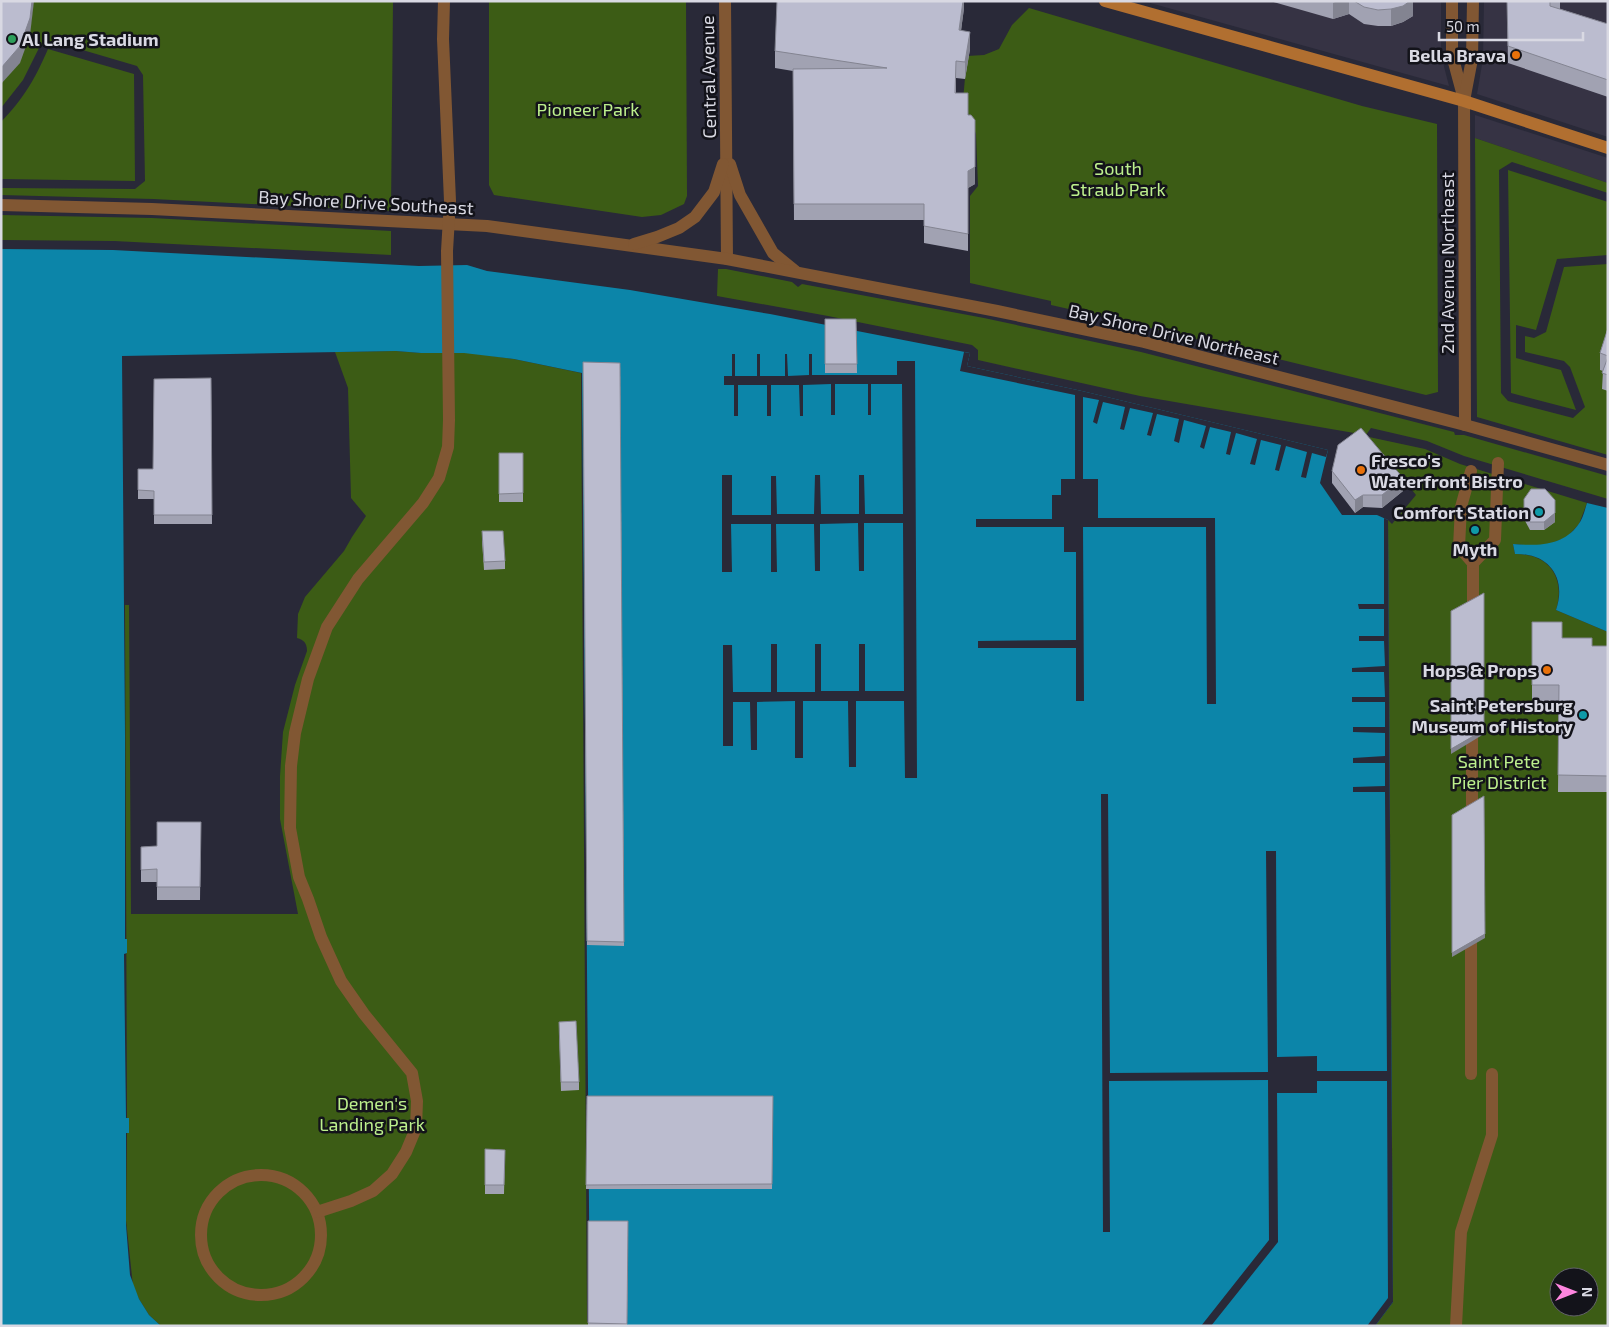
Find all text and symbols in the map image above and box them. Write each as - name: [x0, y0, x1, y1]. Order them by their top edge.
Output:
- scale bar: [1439, 10, 1583, 42]
- street label: Central Avenue: [696, 15, 720, 139]
- text: 50 m: [1446, 17, 1480, 35]
- place label: Al Lang Stadium: [22, 28, 159, 50]
- marker: Al Lang Stadium: [6, 33, 18, 45]
- place label: Bella Brava: [1409, 44, 1506, 66]
- marker: Bella Brava: [1510, 49, 1522, 61]
- park label: Pioneer Park: [537, 98, 639, 120]
- park label: South Straub Park: [1070, 157, 1166, 200]
- street label: 2nd Avenue Northeast: [1436, 172, 1458, 354]
- street label: Bay Shore Drive Southeast: [258, 185, 474, 219]
- street label: Bay Shore Drive Northeast: [1067, 299, 1282, 369]
- place label: Fresco's Waterfront Bistro: [1371, 449, 1523, 492]
- marker: Fresco's Waterfront Bistro: [1355, 464, 1367, 476]
- place label: Comfort Station: [1393, 501, 1529, 523]
- marker: Comfort Station: [1533, 506, 1545, 518]
- marker: Myth: [1469, 524, 1481, 536]
- place label: Myth: [1453, 538, 1497, 560]
- place label: Hops & Props: [1422, 659, 1537, 681]
- marker: Hops & Props: [1541, 664, 1553, 676]
- place label: Saint Petersburg Museum of History: [1411, 694, 1574, 737]
- marker: Saint Petersburg Museum of History: [1577, 709, 1589, 721]
- park label: Saint Pete Pier District: [1451, 750, 1547, 793]
- park label: Demen's Landing Park: [319, 1092, 425, 1135]
- north arrow: [1549, 1267, 1599, 1317]
- text: N: [1579, 1287, 1596, 1297]

